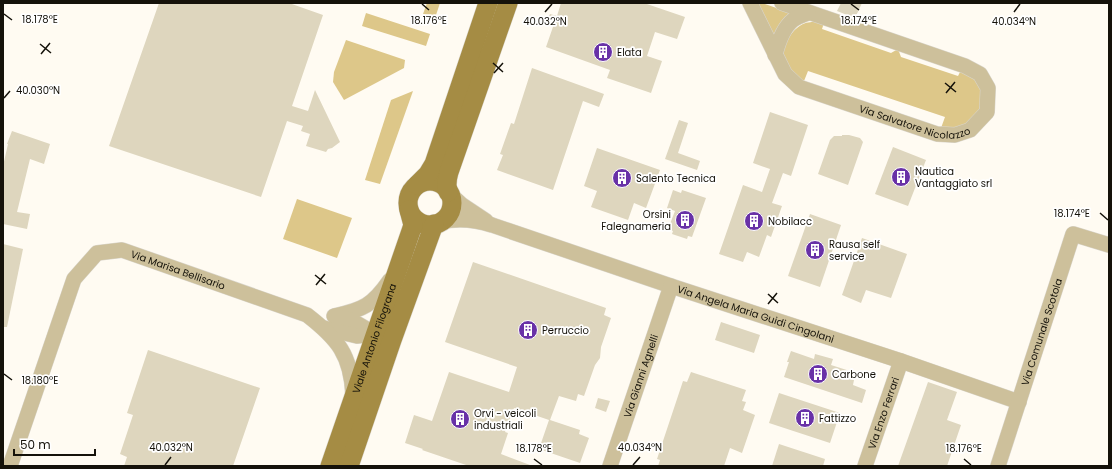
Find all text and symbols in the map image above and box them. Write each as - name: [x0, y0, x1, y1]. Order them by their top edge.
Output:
- text: 18.178°E: [22, 12, 58, 27]
- text: 18.176°E: [411, 13, 447, 28]
- text: 18.174°E: [841, 13, 877, 28]
- text: 40.032°N: [523, 14, 567, 29]
- text: 40.034°N: [992, 14, 1036, 29]
- building icon: Elata: [592, 41, 614, 63]
- place label: Elata: [617, 45, 642, 60]
- text: 40.030°N: [16, 83, 60, 98]
- street label: Via Salvatore Nicolazzo: [857, 101, 972, 143]
- place label: Nautica Vantaggiato srl: [915, 164, 992, 191]
- building icon: Nautica Vantaggiato srl: [890, 166, 912, 188]
- building icon: Salento Tecnica: [611, 167, 633, 189]
- place label: Salento Tecnica: [636, 171, 716, 186]
- text: 18.174°E: [1054, 206, 1090, 221]
- place label: Orsini Falegnameria: [601, 207, 671, 234]
- building icon: Orsini Falegnameria: [674, 209, 696, 231]
- building icon: Nobilacc: [743, 210, 765, 232]
- place label: Nobilacc: [768, 214, 812, 229]
- place label: Rausa self service: [829, 237, 880, 264]
- building icon: Rausa self service: [804, 239, 826, 261]
- street label: Via Marisa Bellisario: [129, 247, 227, 294]
- street label: Via Comunale Scotola: [1018, 277, 1066, 387]
- street label: Viale Antonio Filograna: [349, 282, 400, 395]
- street label: Via Angela Maria Guidi Cingolani: [675, 282, 836, 347]
- building icon: Perruccio: [517, 319, 539, 341]
- place label: Perruccio: [542, 323, 589, 338]
- street label: Via Gianni Agnelli: [620, 332, 662, 420]
- building icon: Carbone: [807, 363, 829, 385]
- place label: Carbone: [832, 367, 876, 382]
- text: 18.180°E: [22, 373, 58, 388]
- street label: Via Enzo Ferrari: [864, 375, 903, 451]
- place label: Orvi - veicoli industriali: [474, 406, 536, 433]
- building icon: Fattizzo: [794, 407, 816, 429]
- building icon: Orvi - veicoli industriali: [449, 408, 471, 430]
- place label: Fattizzo: [819, 411, 856, 426]
- scale bar: [14, 431, 95, 457]
- text: 50 m: [20, 436, 51, 453]
- text: 40.032°N: [149, 440, 193, 455]
- text: 40.034°N: [618, 440, 662, 455]
- text: 18.178°E: [516, 441, 552, 456]
- text: 18.176°E: [946, 441, 982, 456]

